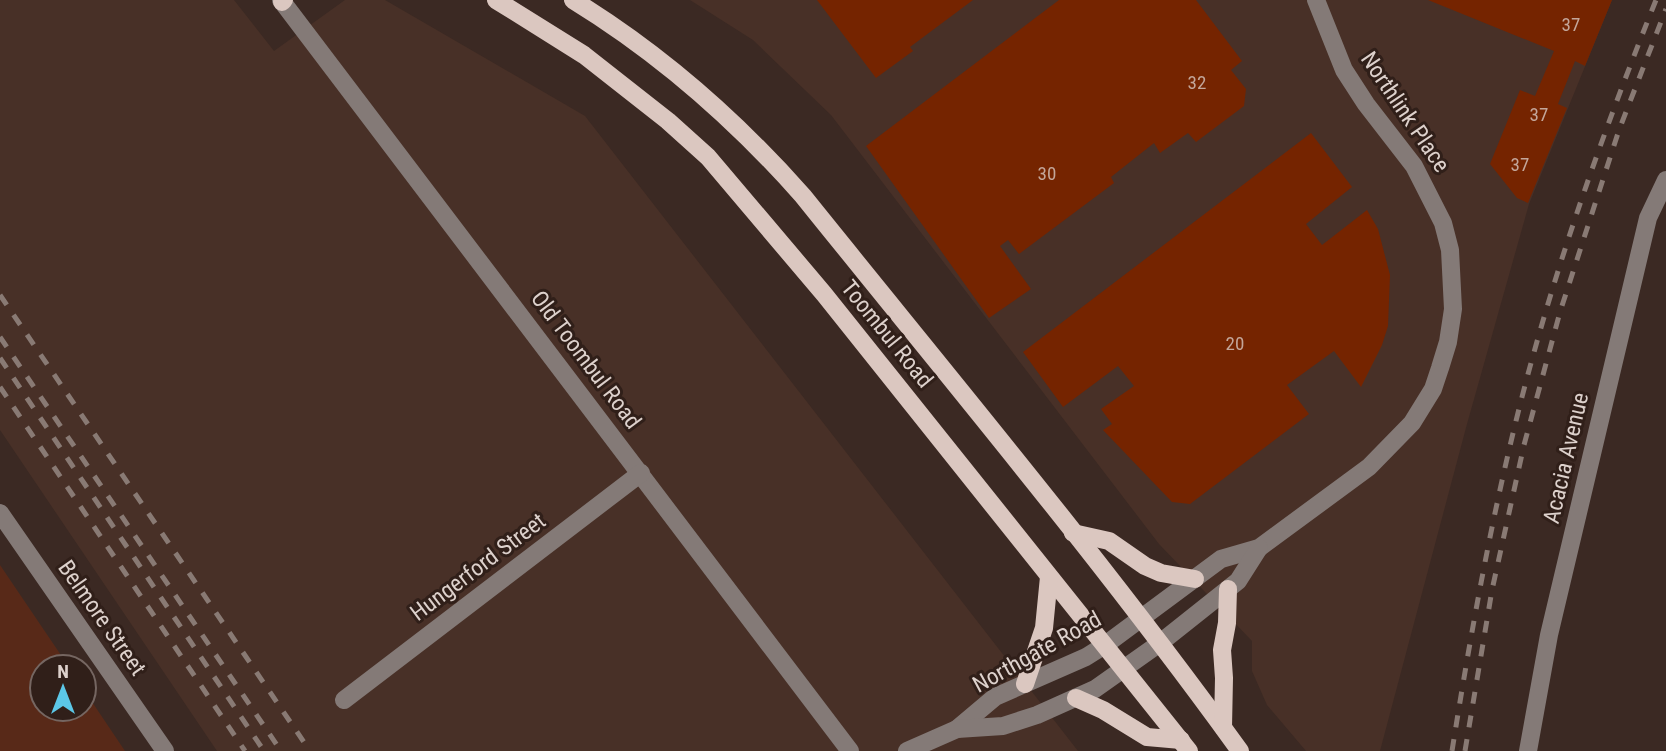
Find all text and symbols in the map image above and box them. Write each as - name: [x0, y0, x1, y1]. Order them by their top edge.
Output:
- house number: 37: [1562, 13, 1580, 36]
- street label: Northlink Place: [1355, 47, 1455, 177]
- house number: 32: [1188, 71, 1206, 94]
- house number: 37: [1530, 103, 1548, 126]
- house number: 37: [1511, 153, 1529, 176]
- house number: 30: [1038, 162, 1056, 185]
- street label: Toombul Road: [835, 275, 939, 393]
- street label: Old Toombul Road: [525, 286, 647, 434]
- house number: 20: [1226, 332, 1244, 355]
- street label: Acacia Avenue: [1538, 390, 1594, 526]
- street label: Hungerford Street: [405, 507, 551, 627]
- street label: Belmore Street: [52, 555, 152, 681]
- street label: Northgate Road: [968, 606, 1106, 698]
- north arrow: [28, 653, 98, 723]
- text: N: [57, 660, 69, 683]

